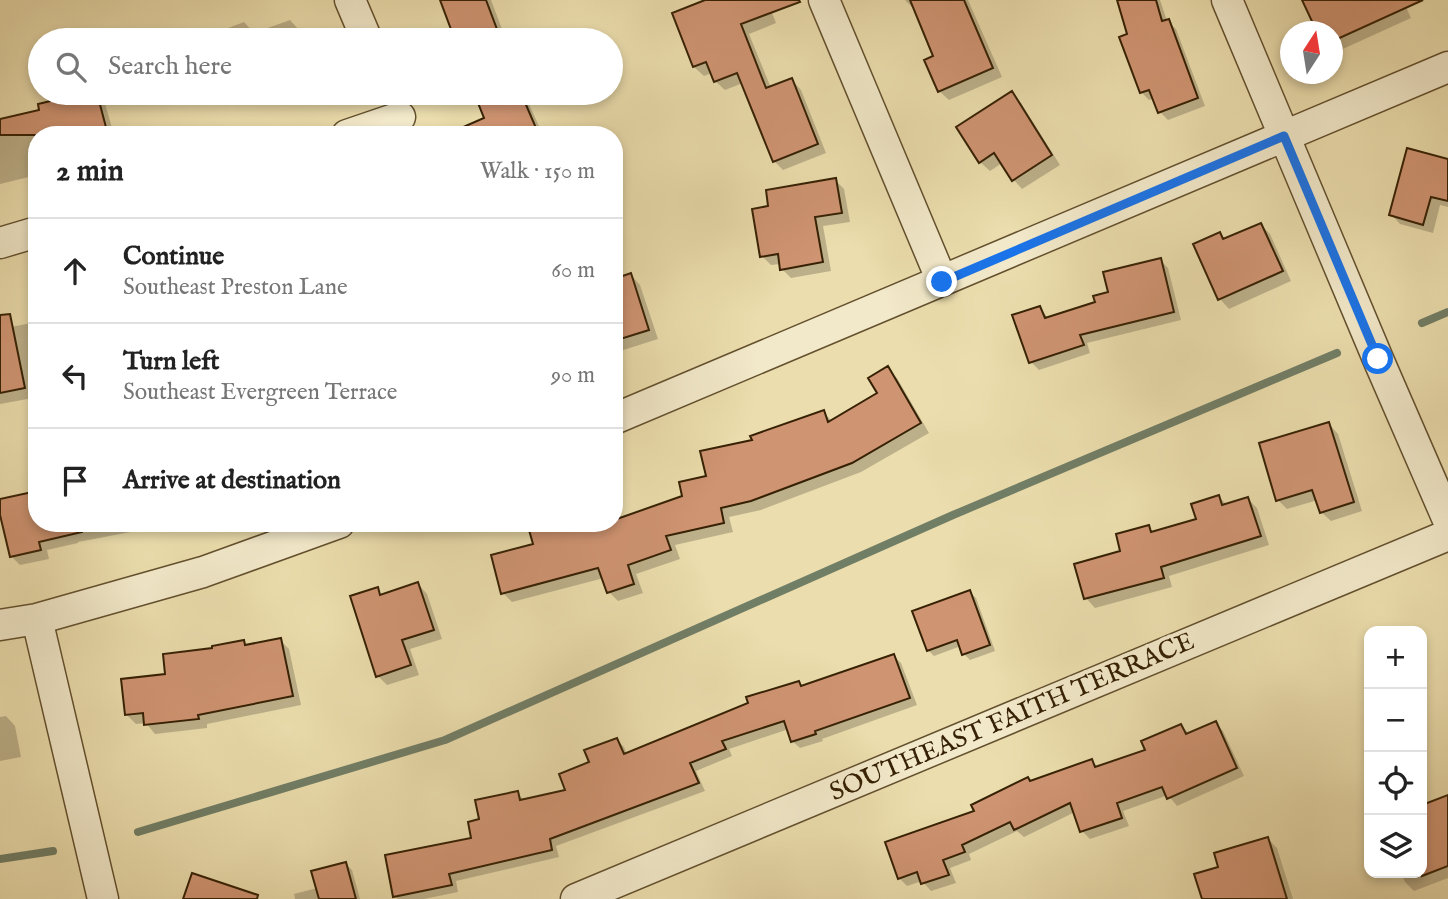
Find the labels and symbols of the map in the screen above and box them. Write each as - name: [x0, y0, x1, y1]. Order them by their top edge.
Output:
- north arrow: [1280, 21, 1343, 84]
- route end: [926, 266, 957, 297]
- route start: [1362, 343, 1393, 374]
- street label: SOUTHEAST FAITH TERRACE: [825, 625, 1199, 809]

